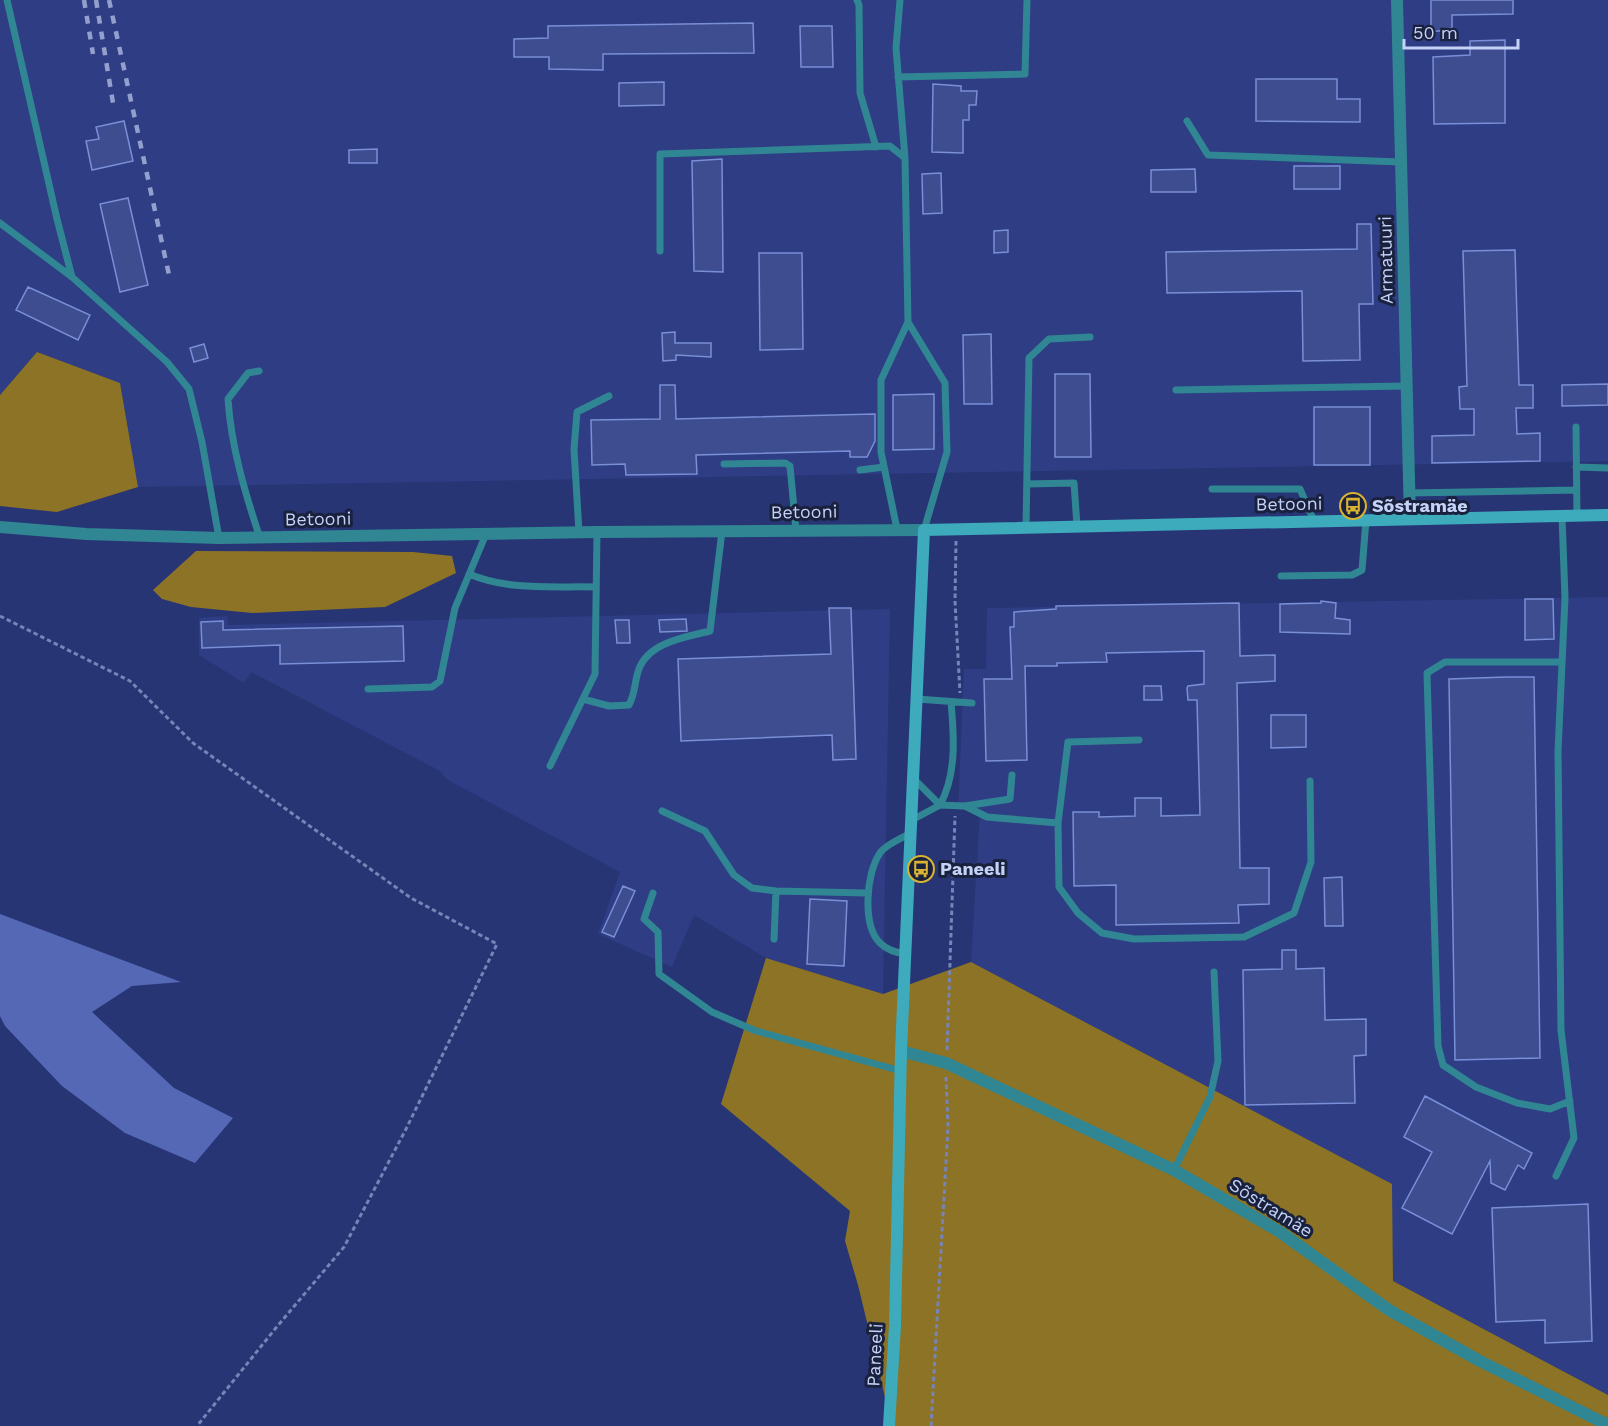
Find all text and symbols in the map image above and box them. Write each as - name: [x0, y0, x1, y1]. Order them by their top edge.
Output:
- scale bar: [1404, 12, 1518, 50]
- text: 50 m: [1413, 22, 1458, 43]
- street label: Armatuuri: [1374, 216, 1397, 304]
- bus stop icon: Sõstramäe: [1338, 491, 1368, 521]
- street label: Betooni: [1255, 492, 1323, 515]
- place label: Sõstramäe: [1372, 495, 1468, 516]
- street label: Betooni: [770, 500, 838, 523]
- street label: Betooni: [284, 507, 352, 530]
- bus stop icon: Paneeli: [906, 854, 936, 884]
- place label: Paneeli: [940, 858, 1006, 879]
- street label: Sõstramäe: [1226, 1174, 1317, 1241]
- street label: Paneeli: [862, 1323, 887, 1387]

